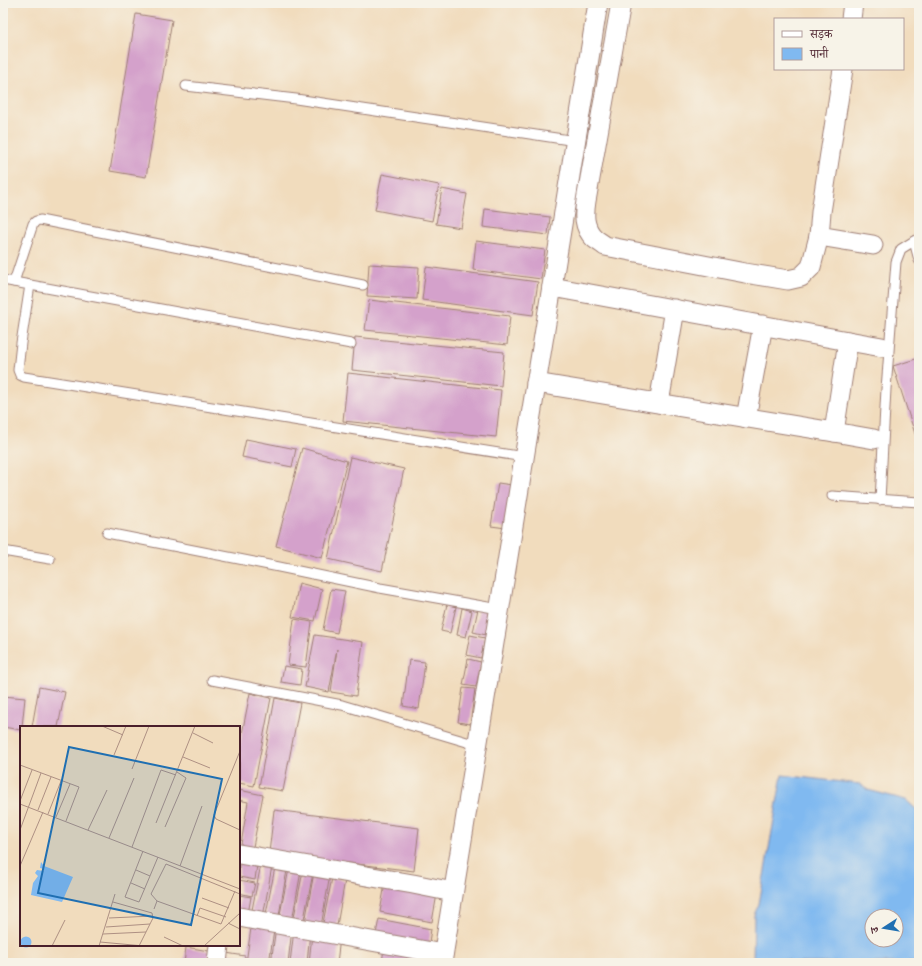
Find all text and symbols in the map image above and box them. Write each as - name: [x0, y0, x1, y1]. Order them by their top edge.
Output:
- legend: [774, 18, 904, 70]
- text: सड़क: [809, 26, 834, 42]
- text: पानी: [809, 46, 829, 62]
- inset map: [20, 726, 240, 946]
- north arrow: [864, 908, 904, 948]
- text: उ: [866, 925, 882, 935]

